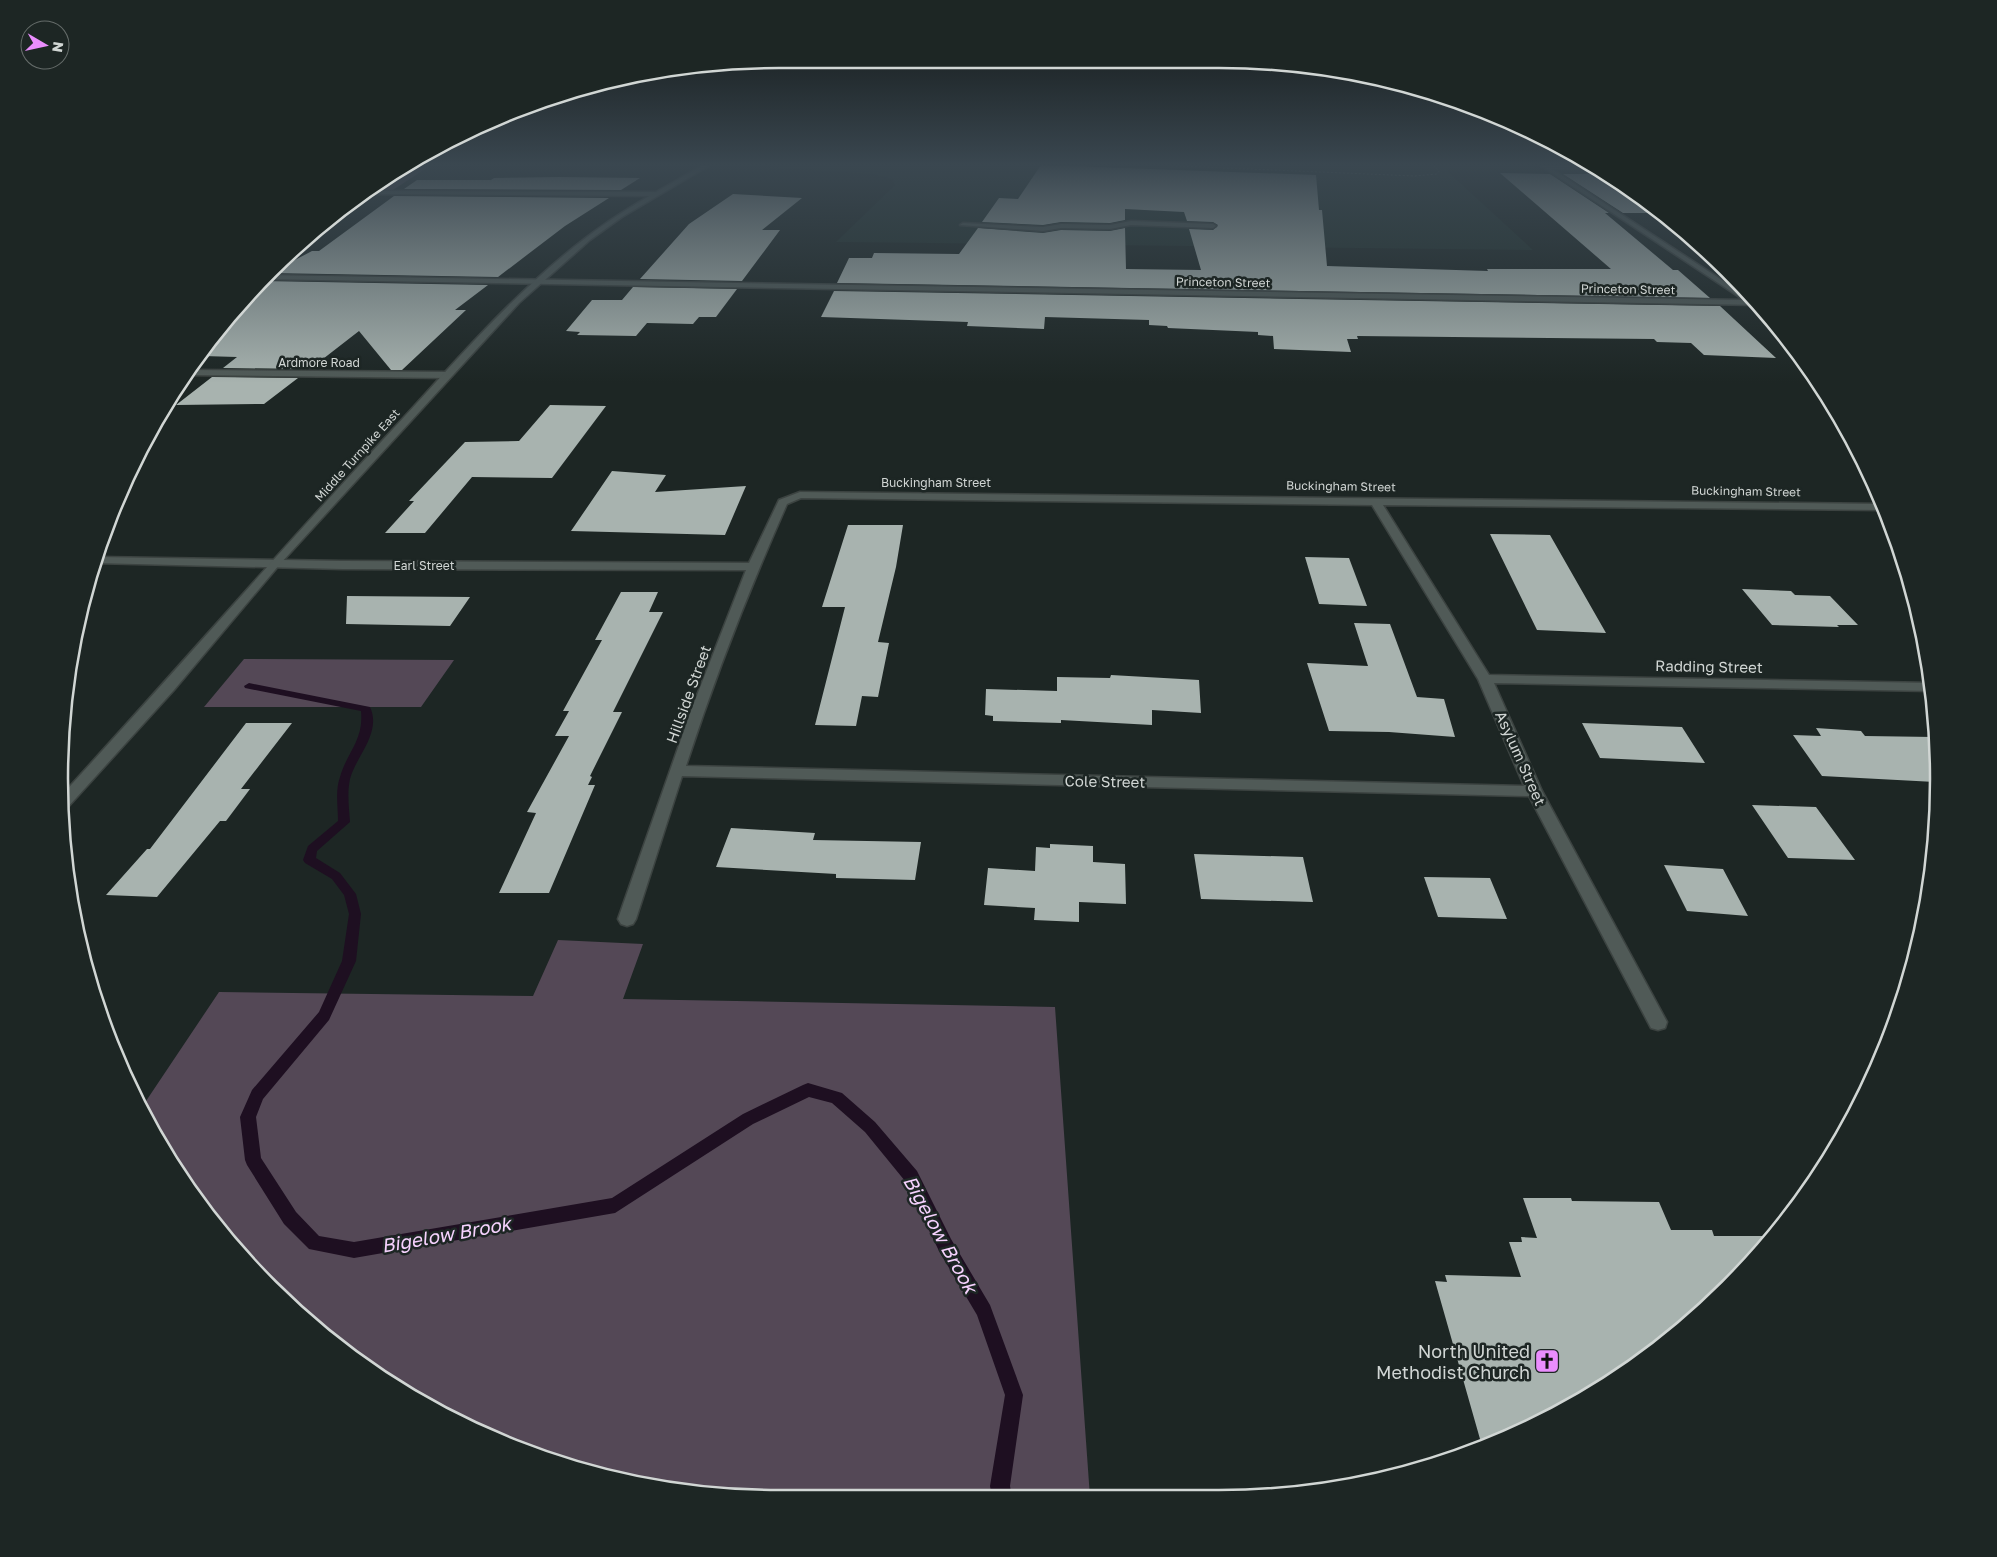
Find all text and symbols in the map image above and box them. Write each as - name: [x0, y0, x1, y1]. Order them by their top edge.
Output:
- north arrow: [20, 20, 70, 70]
- text: N: [49, 41, 68, 54]
- street label: Princeton Street: [1176, 274, 1271, 290]
- street label: Princeton Street: [1581, 281, 1676, 297]
- street label: Ardmore Road: [278, 355, 360, 370]
- street label: Middle Turnpike East: [311, 405, 403, 505]
- street label: Buckingham Street: [881, 475, 991, 490]
- street label: Buckingham Street: [1286, 478, 1396, 494]
- street label: Buckingham Street: [1691, 483, 1801, 499]
- street label: Earl Street: [393, 558, 455, 573]
- street label: Hillside Street: [662, 642, 714, 746]
- street label: Radding Street: [1655, 656, 1763, 676]
- street label: Asylum Street: [1492, 708, 1550, 808]
- street label: Cole Street: [1064, 771, 1146, 791]
- water label: Bigelow Brook: [899, 1171, 984, 1299]
- water label: Bigelow Brook: [379, 1211, 515, 1257]
- place label: North United Methodist Church: [1376, 1340, 1530, 1383]
- church icon: North United Methodist Church: [1534, 1348, 1560, 1374]

